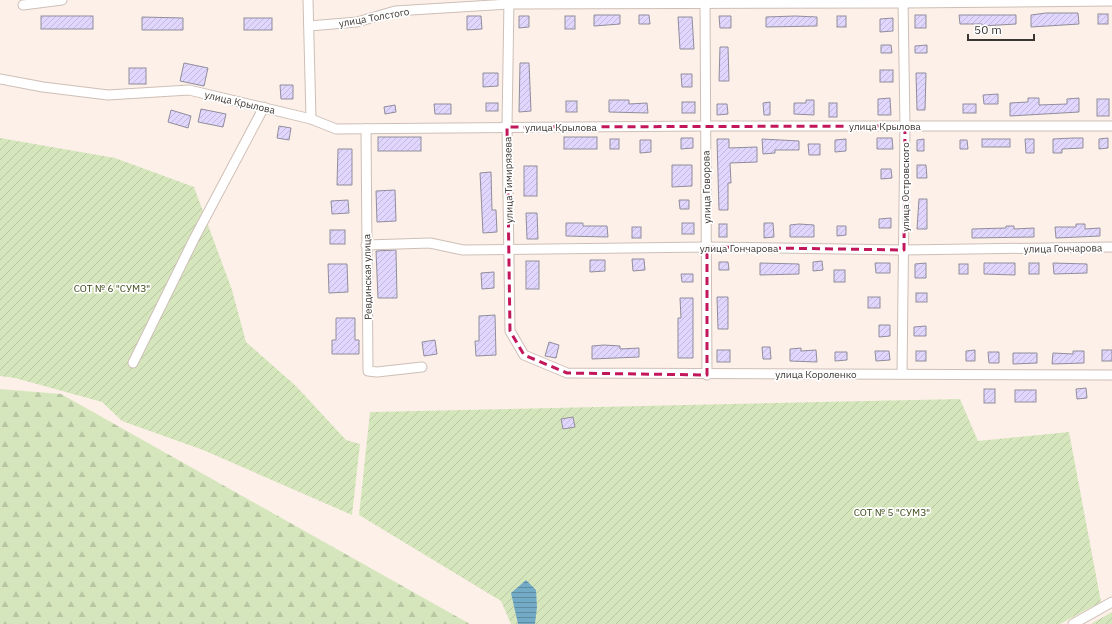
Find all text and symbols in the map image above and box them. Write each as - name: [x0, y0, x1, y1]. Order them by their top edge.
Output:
- street label: улица Толстого: [338, 5, 411, 30]
- scale bar: [968, 16, 1034, 42]
- text: 50 m: [974, 22, 1002, 37]
- street label: улица Крылова: [203, 88, 277, 117]
- street label: улица Крылова: [849, 120, 922, 133]
- street label: улица Крылова: [525, 121, 598, 134]
- street label: улица Тимирязева: [501, 136, 516, 223]
- street label: улица Островского: [899, 142, 912, 232]
- street label: улица Говорова: [699, 150, 714, 224]
- street label: Ревдинская улица: [360, 233, 375, 320]
- street label: улица Гончарова: [1024, 241, 1103, 256]
- street label: улица Гончарова: [700, 242, 779, 255]
- park label: СОТ № 6 "СУМЗ": [74, 282, 150, 295]
- street label: улица Короленко: [775, 368, 857, 381]
- park label: СОТ № 5 "СУМЗ": [854, 506, 930, 519]

